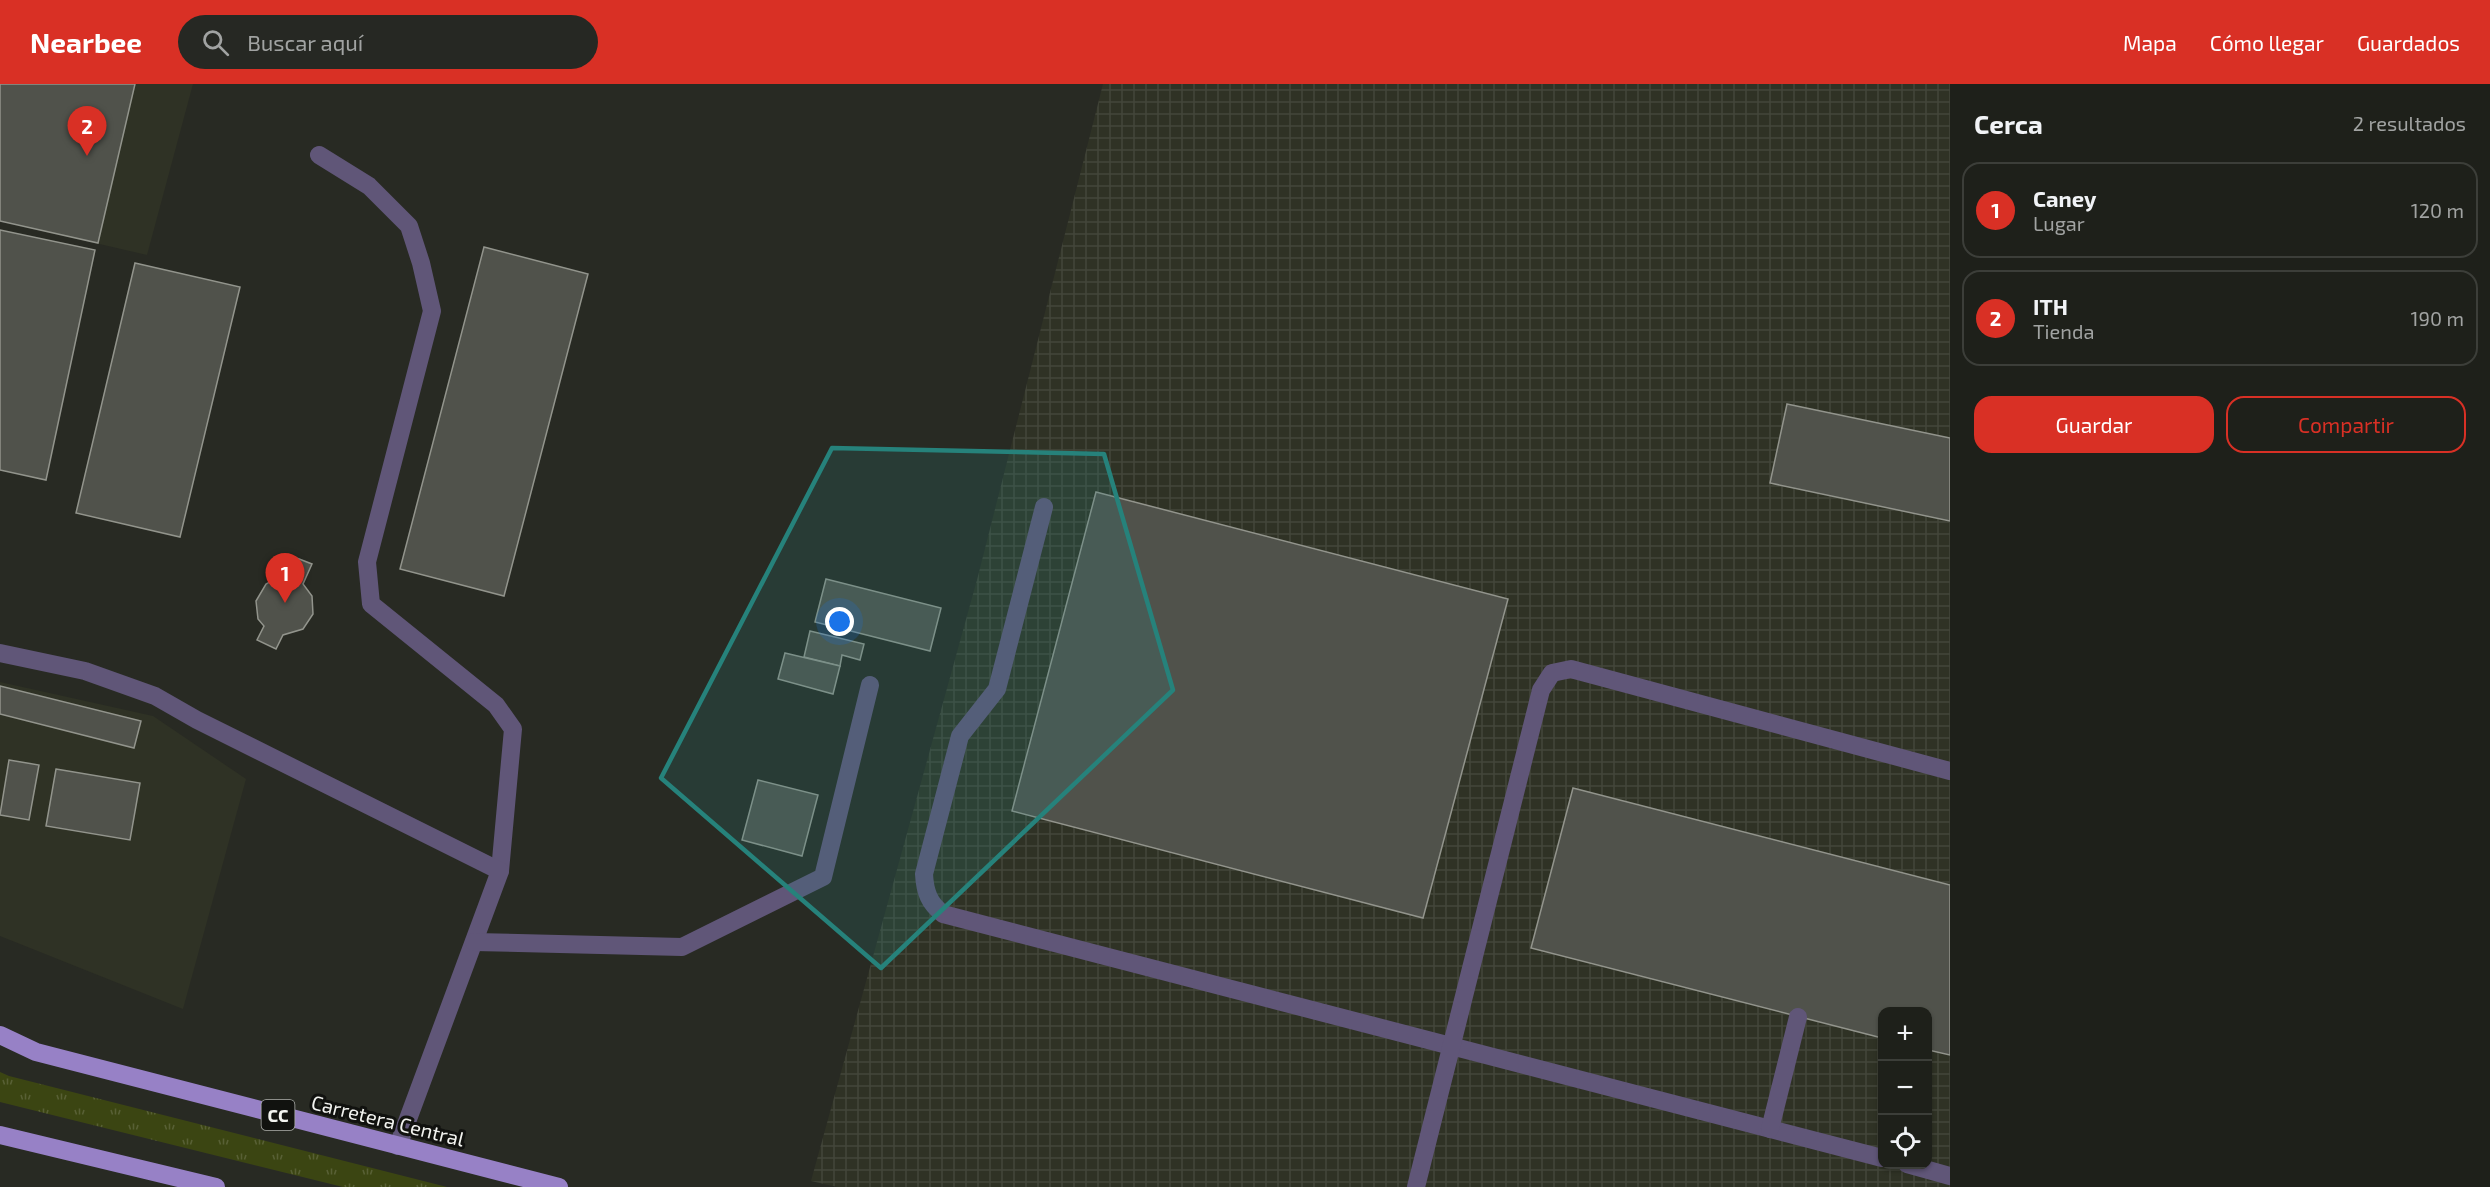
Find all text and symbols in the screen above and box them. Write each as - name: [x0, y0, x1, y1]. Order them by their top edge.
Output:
- search box: [178, 15, 598, 69]
- text: Nearbee: [30, 25, 142, 59]
- icon: search: [199, 26, 232, 59]
- text: Buscar aquí: [247, 29, 363, 55]
- text: Mapa: [2123, 30, 2177, 55]
- text: Cómo llegar: [2210, 30, 2324, 55]
- text: Guardados: [2357, 30, 2460, 55]
- pin: 2: [68, 106, 106, 156]
- text: Cerca: [1974, 108, 2043, 139]
- text: 2 resultados: [2353, 111, 2466, 135]
- text: Caney: [2033, 185, 2096, 211]
- text: 1: [1991, 198, 2000, 222]
- text: 120 m: [2411, 198, 2464, 222]
- text: Lugar: [2033, 211, 2085, 235]
- text: ITH: [2033, 293, 2068, 319]
- text: 2: [1990, 306, 2001, 330]
- text: 190 m: [2411, 306, 2464, 330]
- text: Tienda: [2033, 319, 2094, 343]
- button: Guardar: [1974, 396, 2214, 453]
- button: Compartir: [2226, 396, 2466, 453]
- pin: 1: [266, 554, 304, 603]
- your location: [825, 607, 854, 636]
- map controls: [1878, 1007, 1932, 1169]
- button: +: [1878, 1007, 1932, 1061]
- button: −: [1878, 1061, 1932, 1115]
- street label: Carretera Central: [309, 1089, 467, 1151]
- road number: CC: [262, 1100, 294, 1130]
- button: locate: [1878, 1115, 1932, 1169]

